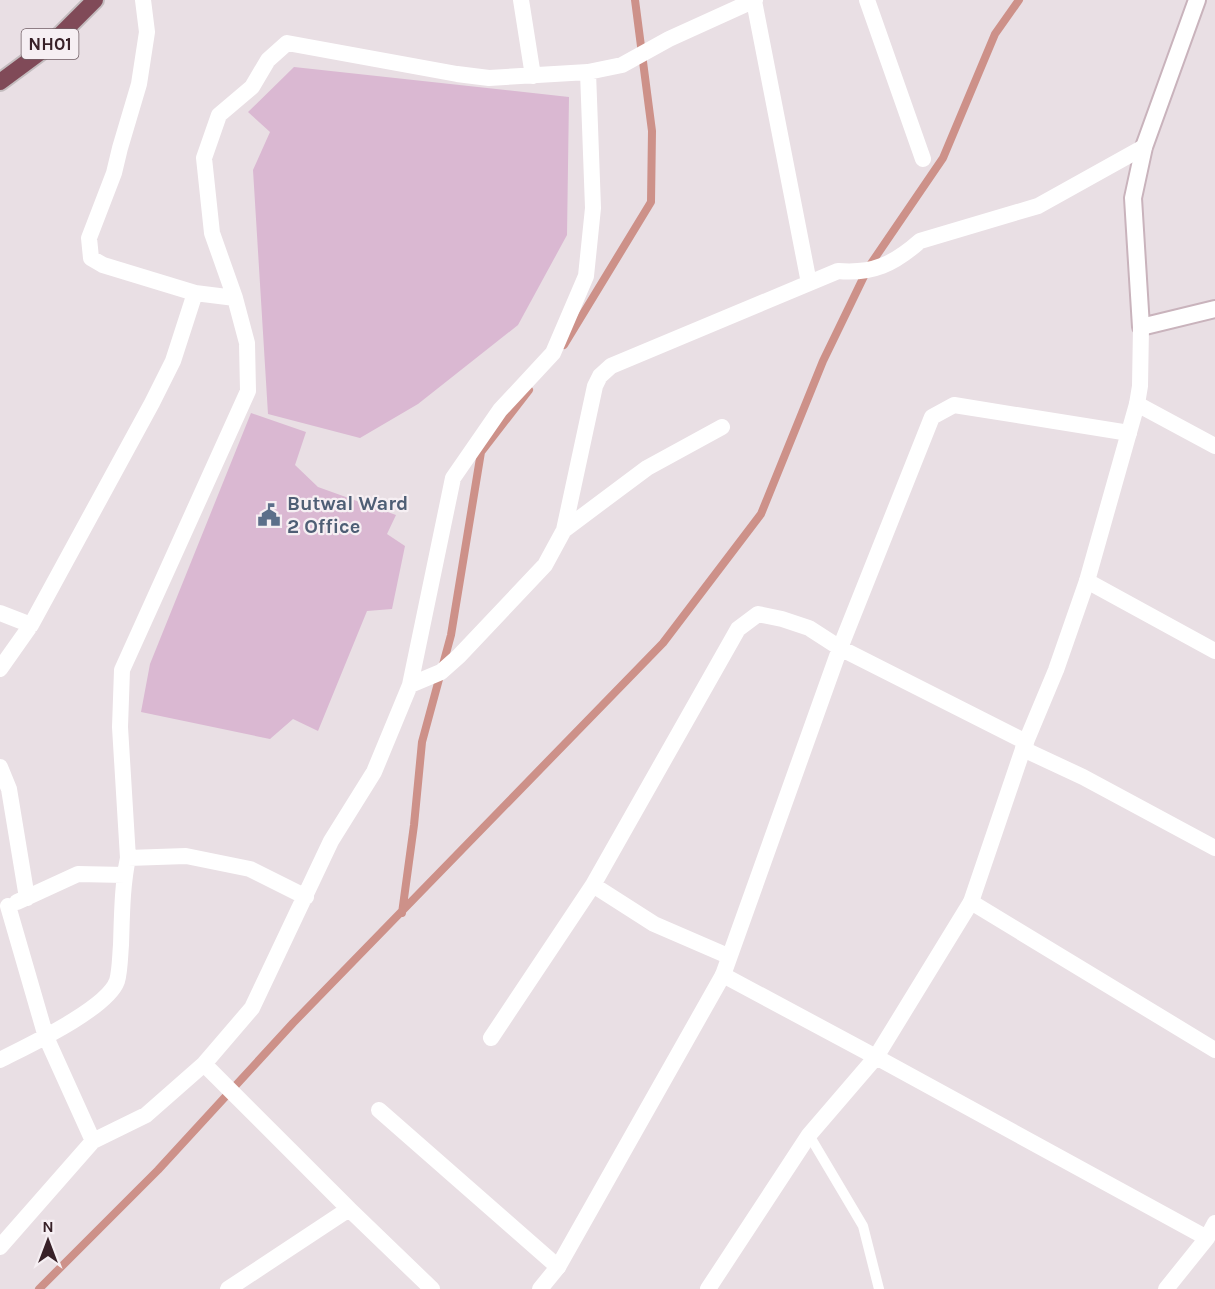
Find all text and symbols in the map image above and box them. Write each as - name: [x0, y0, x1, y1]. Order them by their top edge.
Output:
- road number: NH01: [22, 29, 78, 59]
- place label: Butwal Ward 2 Office: [287, 492, 408, 538]
- public building icon: Butwal Ward 2 Office: [256, 502, 282, 528]
- north arrow: [18, 1211, 78, 1271]
- text: N: [42, 1217, 54, 1236]

